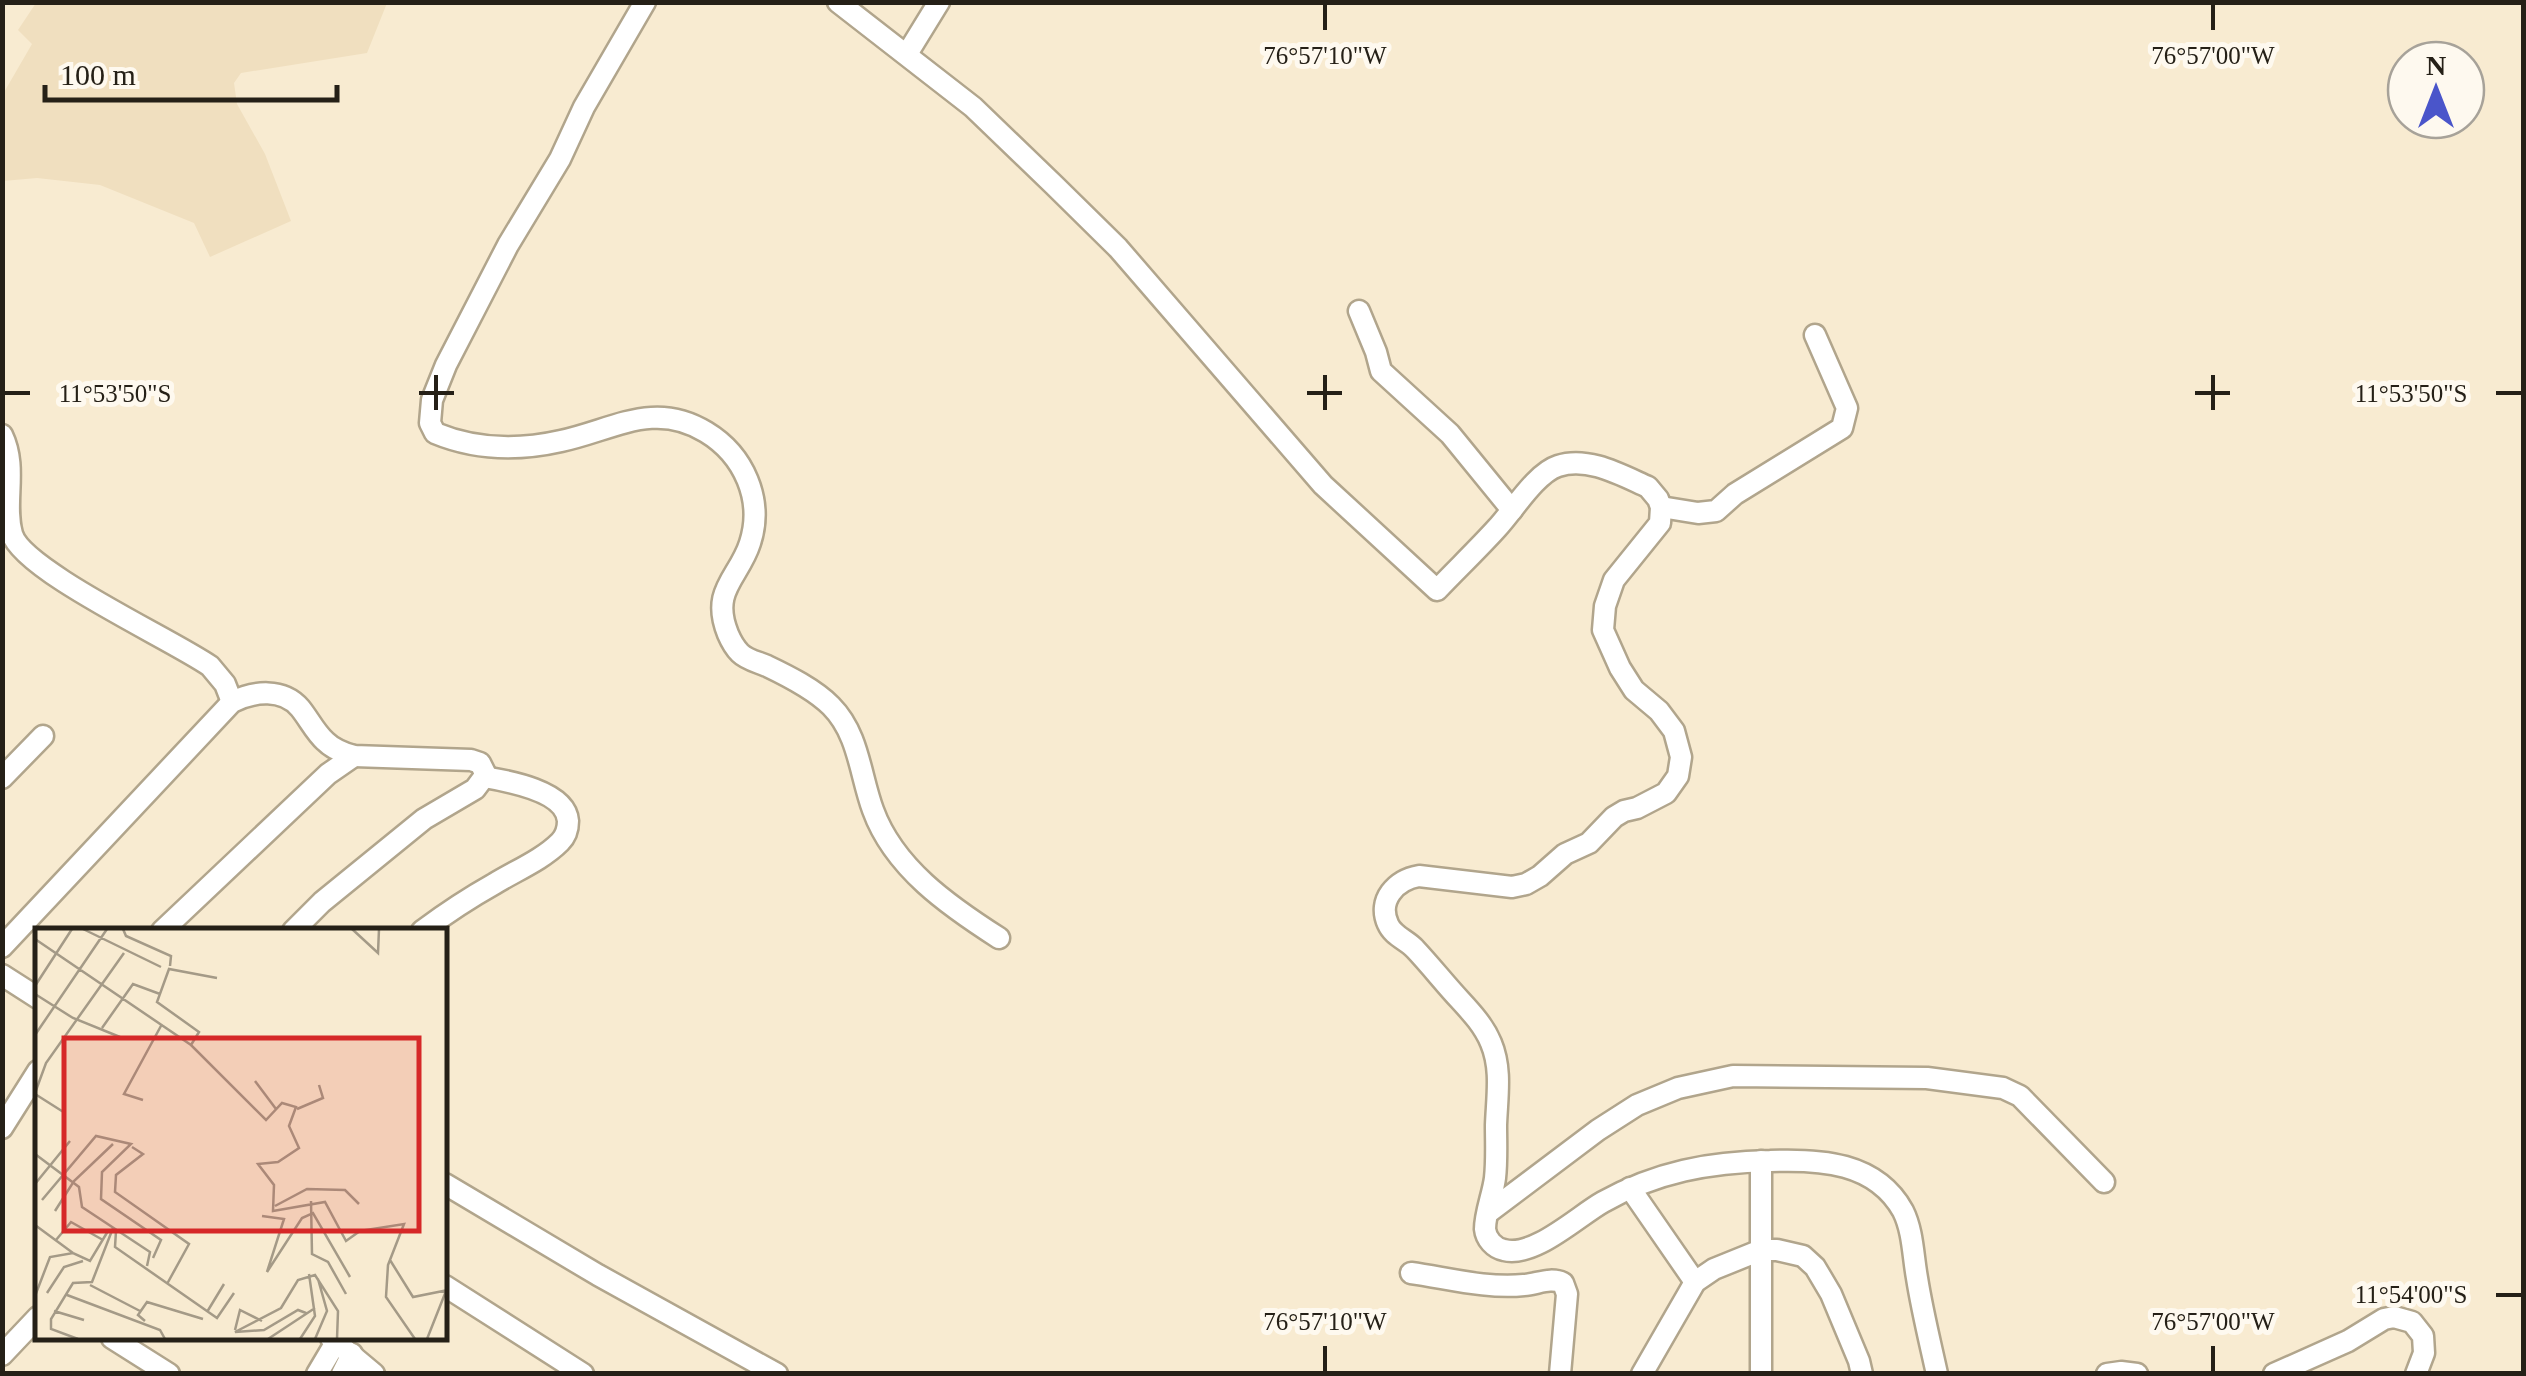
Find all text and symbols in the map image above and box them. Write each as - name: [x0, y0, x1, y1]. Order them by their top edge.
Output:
- scale bar: [45, 40, 338, 102]
- north arrow: [2386, 40, 2486, 140]
- text: 76°57'10"W: [1263, 42, 1387, 69]
- text: 76°57'00"W: [2151, 42, 2275, 69]
- text: N: [2426, 50, 2446, 81]
- text: 100 m: [60, 58, 136, 91]
- text: 11°53'50"S: [59, 380, 171, 407]
- text: 11°53'50"S: [2355, 380, 2467, 407]
- inset map: [35, 928, 448, 1341]
- text: 11°54'00"S: [2355, 1281, 2467, 1308]
- text: 76°57'10"W: [1263, 1308, 1387, 1335]
- text: 76°57'00"W: [2151, 1308, 2275, 1335]

